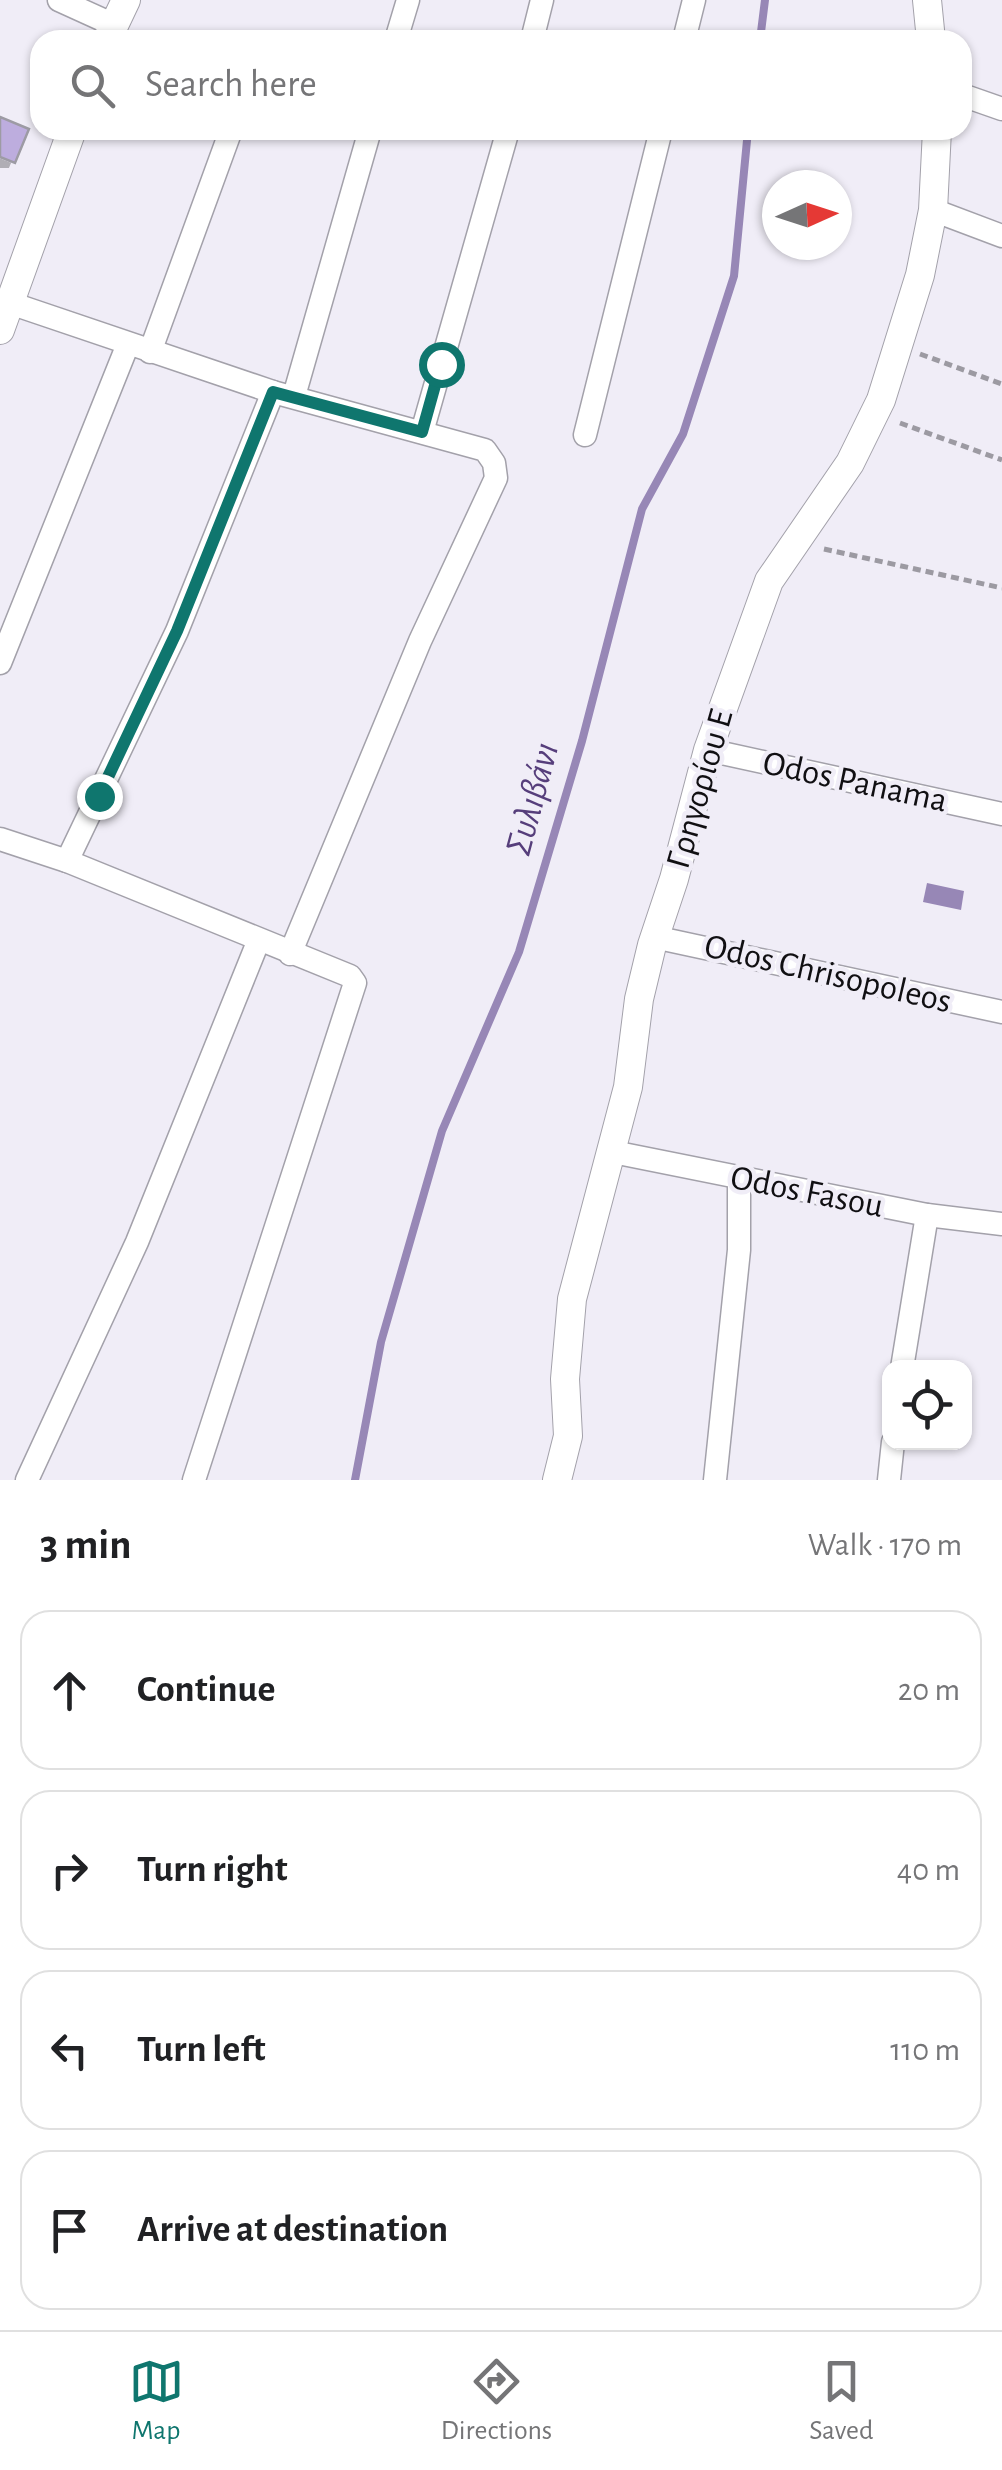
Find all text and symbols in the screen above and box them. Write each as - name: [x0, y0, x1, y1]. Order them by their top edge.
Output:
- search box: [30, 30, 972, 140]
- icon: search: [65, 58, 120, 113]
- text: Search here: [145, 66, 317, 104]
- north arrow: [762, 170, 852, 260]
- route start: [419, 342, 465, 388]
- street label: Γρηγορίου Ε: [661, 705, 739, 872]
- water label: Συλιβάνι: [500, 739, 566, 859]
- street label: Odos Panama: [760, 745, 950, 819]
- route end: [77, 774, 123, 820]
- street label: Odos Chrisopoleos: [701, 929, 955, 1019]
- street label: Odos Fasou: [728, 1160, 886, 1224]
- map controls: [882, 1360, 972, 1450]
- button: locate: [882, 1360, 972, 1450]
- text: 3 min: [40, 1524, 132, 1566]
- text: Walk · 170 m: [808, 1529, 962, 1561]
- icon: ahead: [42, 1663, 97, 1718]
- text: Continue: [137, 1671, 275, 1709]
- text: 20 m: [898, 1674, 960, 1706]
- icon: right: [42, 1843, 97, 1898]
- text: Turn right: [137, 1851, 287, 1889]
- text: 40 m: [897, 1854, 960, 1886]
- icon: left: [42, 2023, 97, 2078]
- text: Turn left: [137, 2031, 265, 2069]
- text: 110 m: [890, 2034, 960, 2066]
- icon: arrive: [42, 2203, 97, 2258]
- text: Arrive at destination: [137, 2211, 448, 2249]
- tab: Map: [129, 2354, 184, 2448]
- tab: Directions: [441, 2354, 552, 2448]
- tab: Saved: [809, 2354, 873, 2448]

